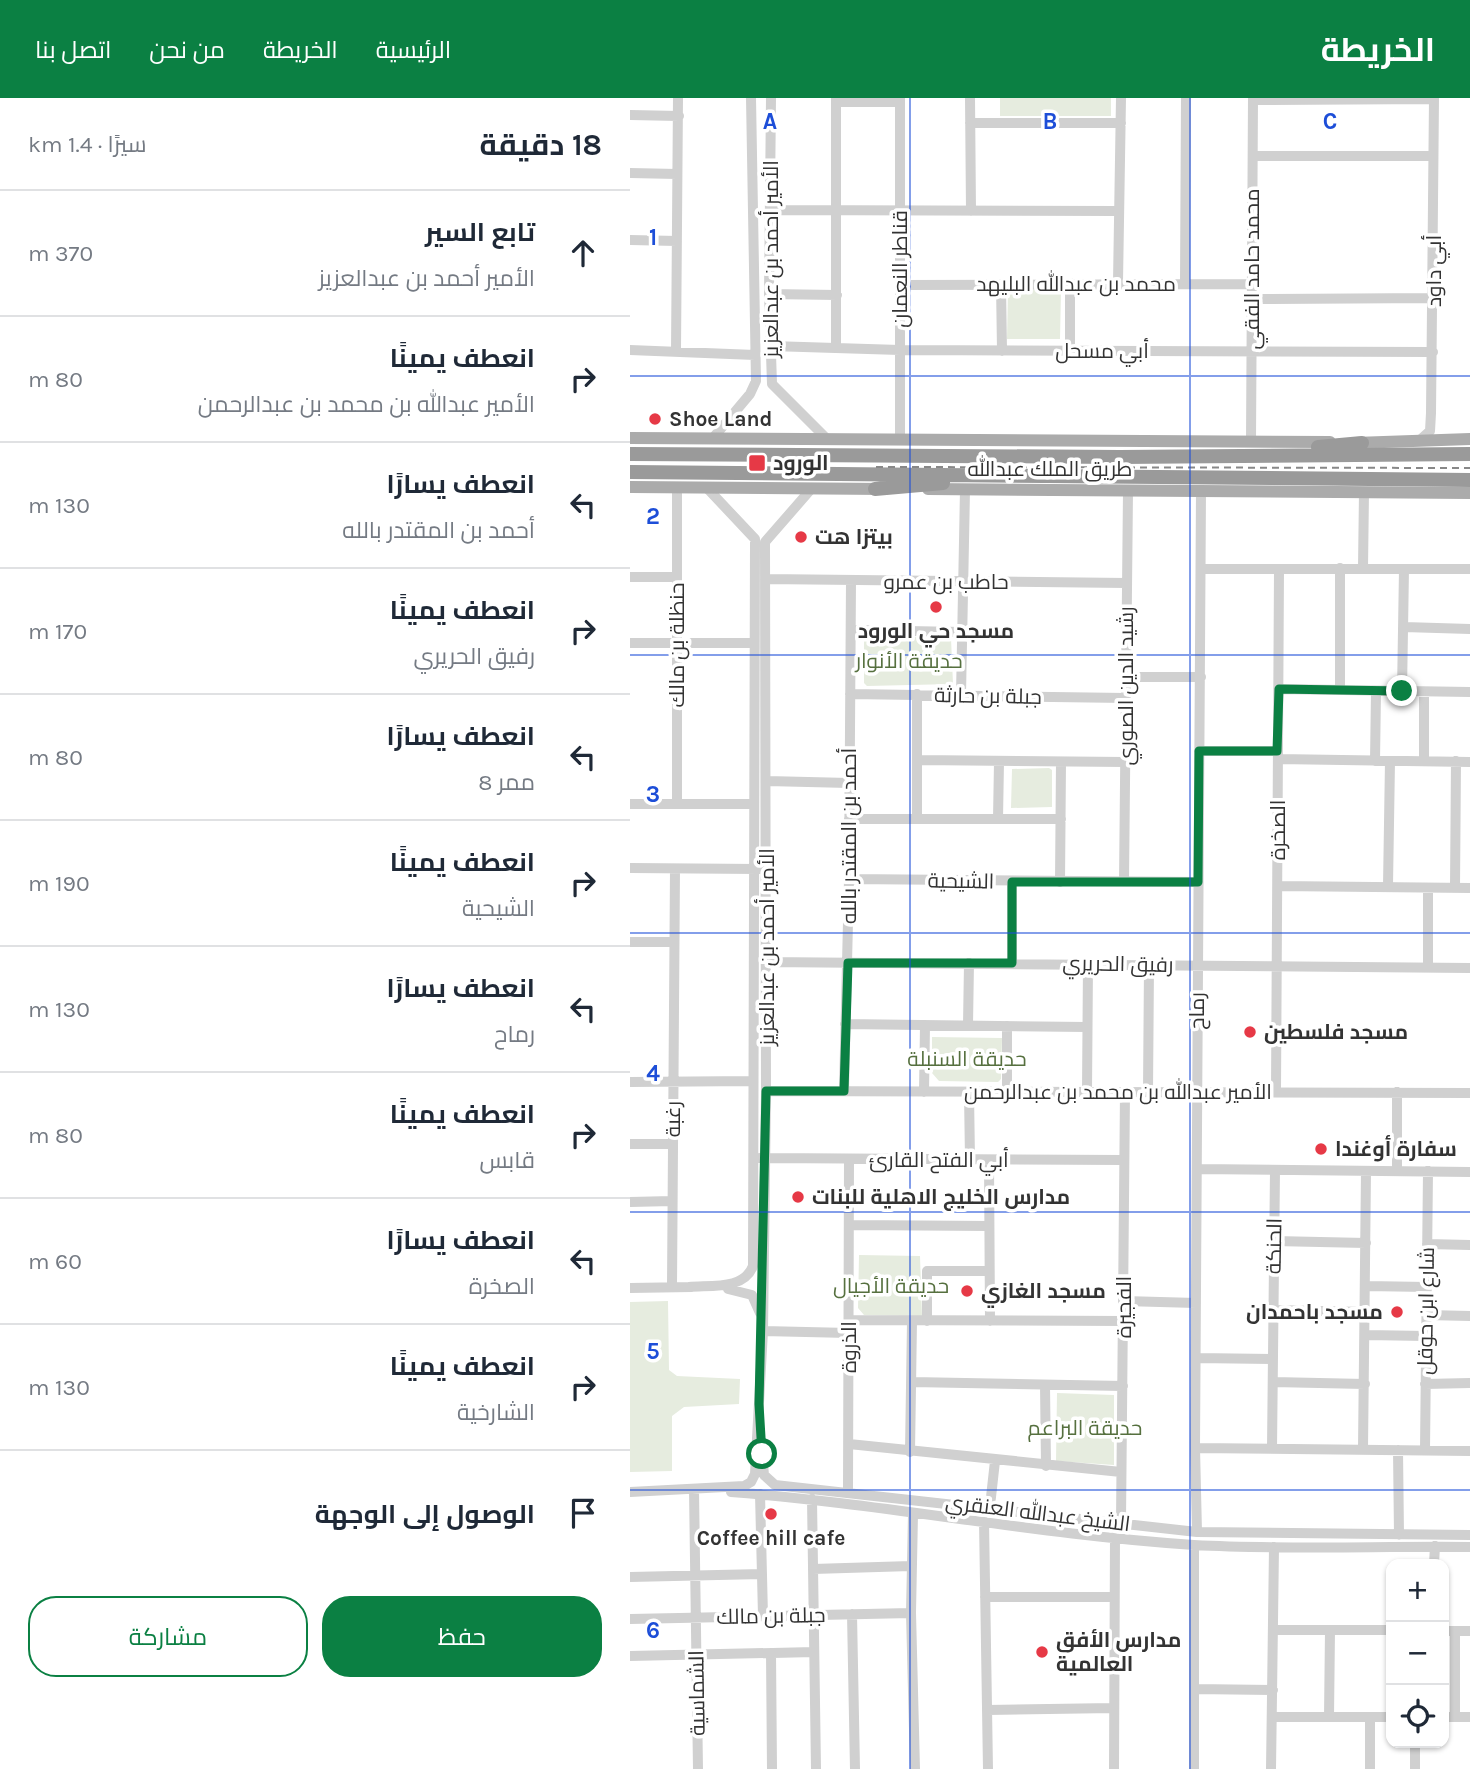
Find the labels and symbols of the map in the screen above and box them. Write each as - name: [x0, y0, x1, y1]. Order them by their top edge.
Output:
- text: A: [763, 108, 777, 135]
- text: B: [1043, 108, 1057, 135]
- text: C: [1323, 108, 1337, 135]
- street label: الأمير أحمد بن عبدالعزيز: [758, 160, 784, 359]
- street label: محمد حامد الفقي: [1240, 189, 1268, 349]
- street label: قناطر النعمان: [888, 210, 913, 328]
- text: 1: [649, 224, 657, 251]
- street label: أبي داود: [1421, 235, 1450, 307]
- street label: محمد بن عبدالله البليهد: [976, 270, 1176, 297]
- street label: أبي مسحل: [1055, 338, 1149, 367]
- place label: Shoe Land: [669, 407, 772, 431]
- marker: Shoe Land: [647, 411, 663, 427]
- place label: الورود: [773, 451, 829, 476]
- marker: الورود: [747, 453, 767, 473]
- street label: طريق الملك عبدالله: [968, 455, 1132, 482]
- text: 2: [646, 503, 660, 530]
- place label: بيتزا هت: [815, 525, 893, 549]
- marker: بيتزا هت: [793, 529, 809, 545]
- street label: حاطب بن عمرو: [883, 570, 1009, 595]
- street label: حنظلة بن مالك: [665, 582, 690, 708]
- marker: مسجد حي الورود: [928, 599, 944, 615]
- street label: رشيد الدين الصوري: [1114, 606, 1142, 766]
- place label: مسجد حي الورود: [858, 619, 1014, 648]
- park label: حديقة الأنوار: [854, 649, 963, 673]
- route end: [1386, 675, 1417, 706]
- street label: جبلة بن حارثة: [934, 683, 1042, 710]
- street label: أحمد بن المقتدر بالله: [836, 748, 862, 924]
- text: 3: [646, 781, 660, 808]
- street label: الصخرة: [1266, 800, 1290, 860]
- street label: الأمير أحمد بن عبدالعزيز: [754, 848, 780, 1047]
- street label: الشيحية: [927, 868, 995, 894]
- street label: رفيق الحريري: [1062, 951, 1174, 981]
- street label: رماح: [1185, 992, 1211, 1030]
- place label: مسجد فلسطين: [1264, 1020, 1408, 1044]
- marker: مسجد فلسطين: [1242, 1024, 1258, 1040]
- park label: حديقة السنبلة: [907, 1047, 1027, 1071]
- text: 4: [646, 1060, 660, 1087]
- street label: الأمير عبدالله بن محمد بن عبدالرحمن: [964, 1078, 1272, 1105]
- street label: رغبة: [661, 1101, 685, 1137]
- place label: سفارة أوغندا: [1335, 1135, 1457, 1162]
- marker: سفارة أوغندا: [1313, 1141, 1329, 1157]
- street label: أبي الفتح القارئ: [869, 1147, 1009, 1176]
- place label: مدارس الخليج الاهلية للبنات: [812, 1185, 1070, 1211]
- marker: مدارس الخليج الاهلية للبنات: [790, 1189, 806, 1205]
- street label: الحنكة: [1262, 1218, 1286, 1274]
- street label: شارع ابن حوقل: [1413, 1247, 1441, 1375]
- park label: حديقة الأجيال: [833, 1274, 949, 1299]
- street label: الفجيرة: [1112, 1276, 1136, 1338]
- place label: مسجد الغازي: [981, 1279, 1106, 1308]
- marker: مسجد الغازي: [959, 1283, 975, 1299]
- place label: مسجد باحمدان: [1246, 1300, 1383, 1324]
- marker: مسجد باحمدان: [1389, 1304, 1405, 1320]
- street label: الذروة: [837, 1321, 861, 1373]
- text: 5: [646, 1338, 660, 1365]
- park label: حديقة البراعم: [1028, 1416, 1142, 1442]
- route start: [746, 1438, 777, 1469]
- street label: الشيخ عبدالله العنقري: [944, 1488, 1132, 1540]
- marker: Coffee hill cafe: [763, 1506, 779, 1522]
- place label: Coffee hill cafe: [697, 1526, 845, 1550]
- street label: جبلة بن مالك: [716, 1603, 826, 1630]
- text: 6: [646, 1617, 660, 1644]
- place label: مدارس الأفق العالمية: [1056, 1628, 1181, 1676]
- marker: مدارس الأفق العالمية: [1034, 1644, 1050, 1660]
- street label: الشماسية: [684, 1650, 710, 1736]

